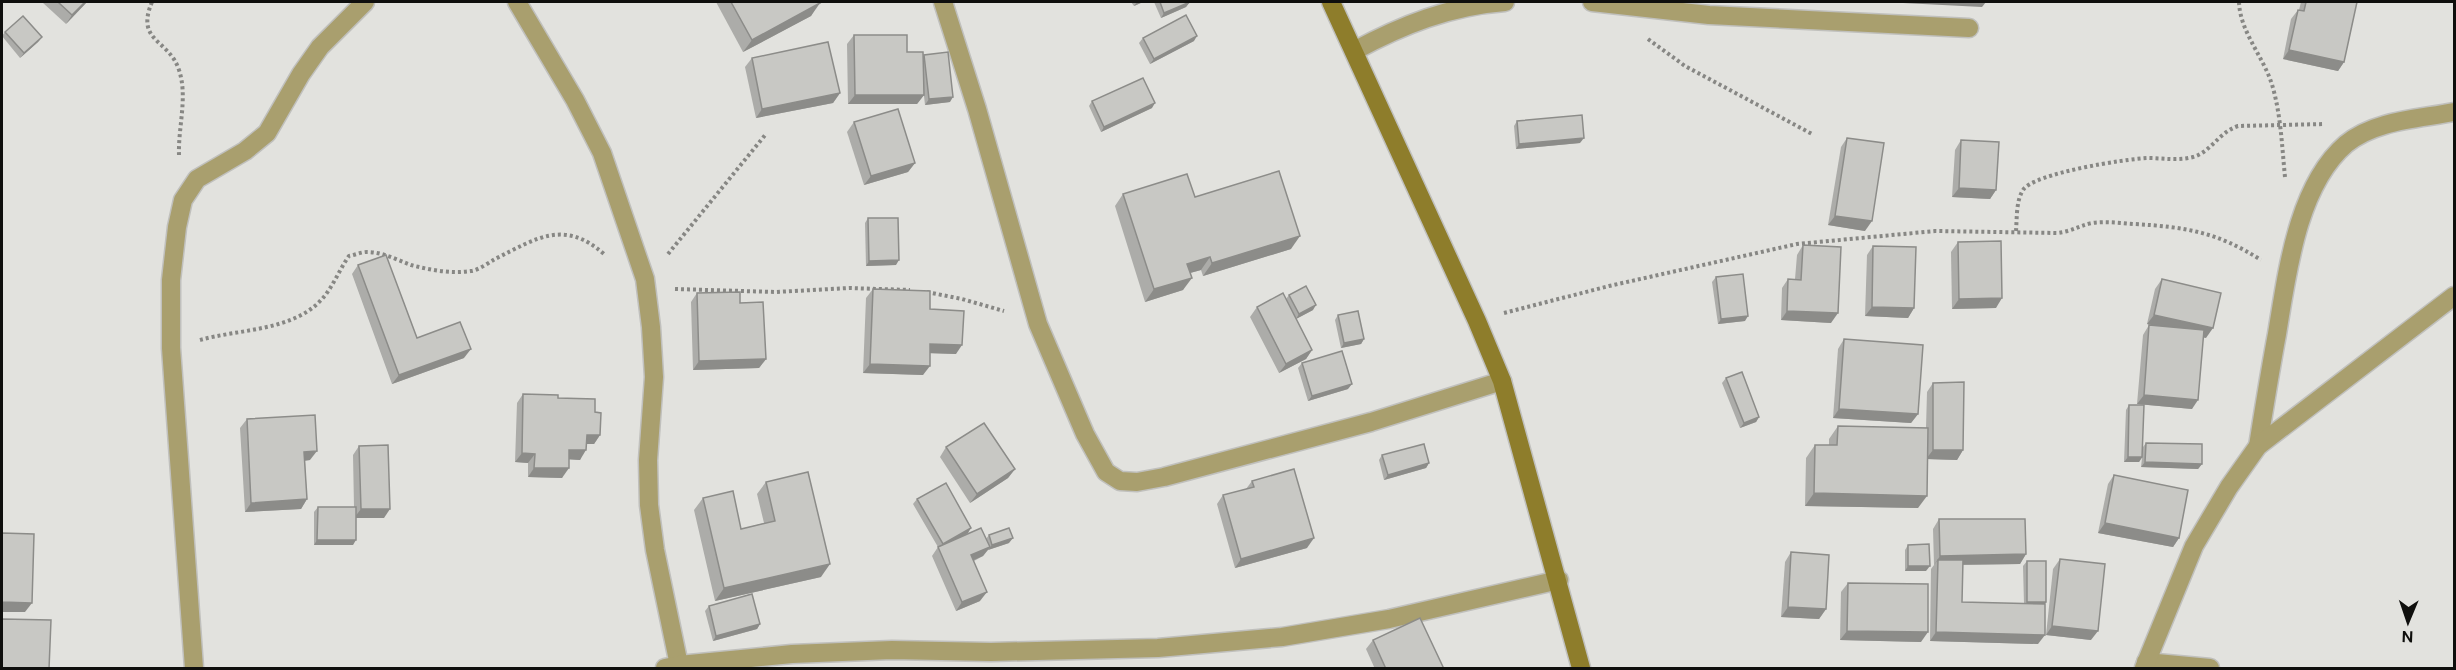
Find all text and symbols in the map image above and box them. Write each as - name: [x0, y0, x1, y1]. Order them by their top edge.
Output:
- north arrow: [2378, 592, 2438, 652]
- text: N: [2401, 626, 2414, 647]

